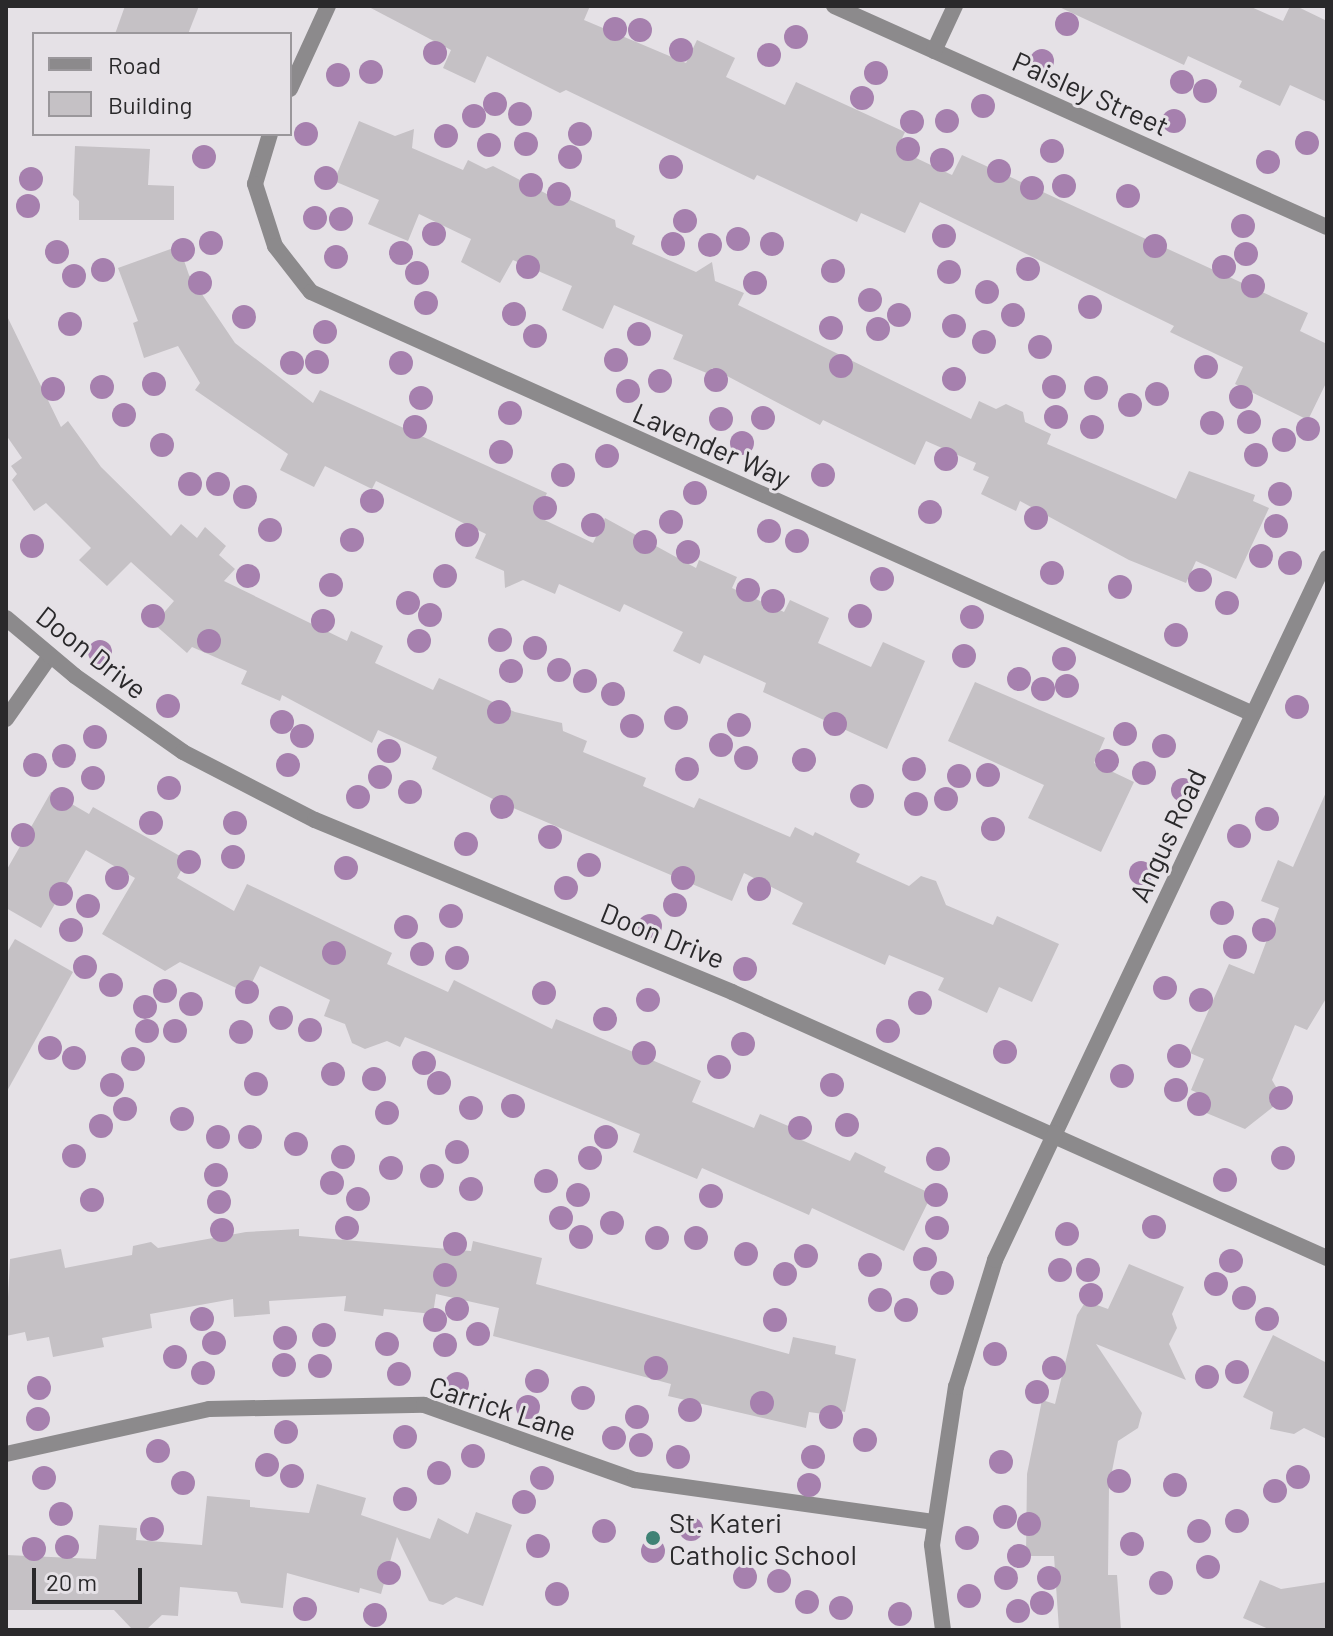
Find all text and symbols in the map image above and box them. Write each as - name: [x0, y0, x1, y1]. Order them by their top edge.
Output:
- legend: [32, 32, 292, 136]
- street label: Paisley Street: [1008, 44, 1174, 142]
- text: Road: [108, 50, 161, 79]
- text: Building: [108, 90, 192, 119]
- street label: Lavender Way: [628, 395, 796, 495]
- street label: Doon Drive: [30, 598, 154, 706]
- street label: Angus Road: [1122, 763, 1212, 907]
- street label: Doon Drive: [596, 895, 730, 975]
- street label: Carrick Lane: [425, 1368, 581, 1448]
- place label: St. Kateri Catholic School: [669, 1505, 857, 1571]
- marker: St. Kateri Catholic School: [644, 1529, 662, 1547]
- scale bar: [36, 1552, 146, 1602]
- text: 20 m: [46, 1567, 97, 1596]

